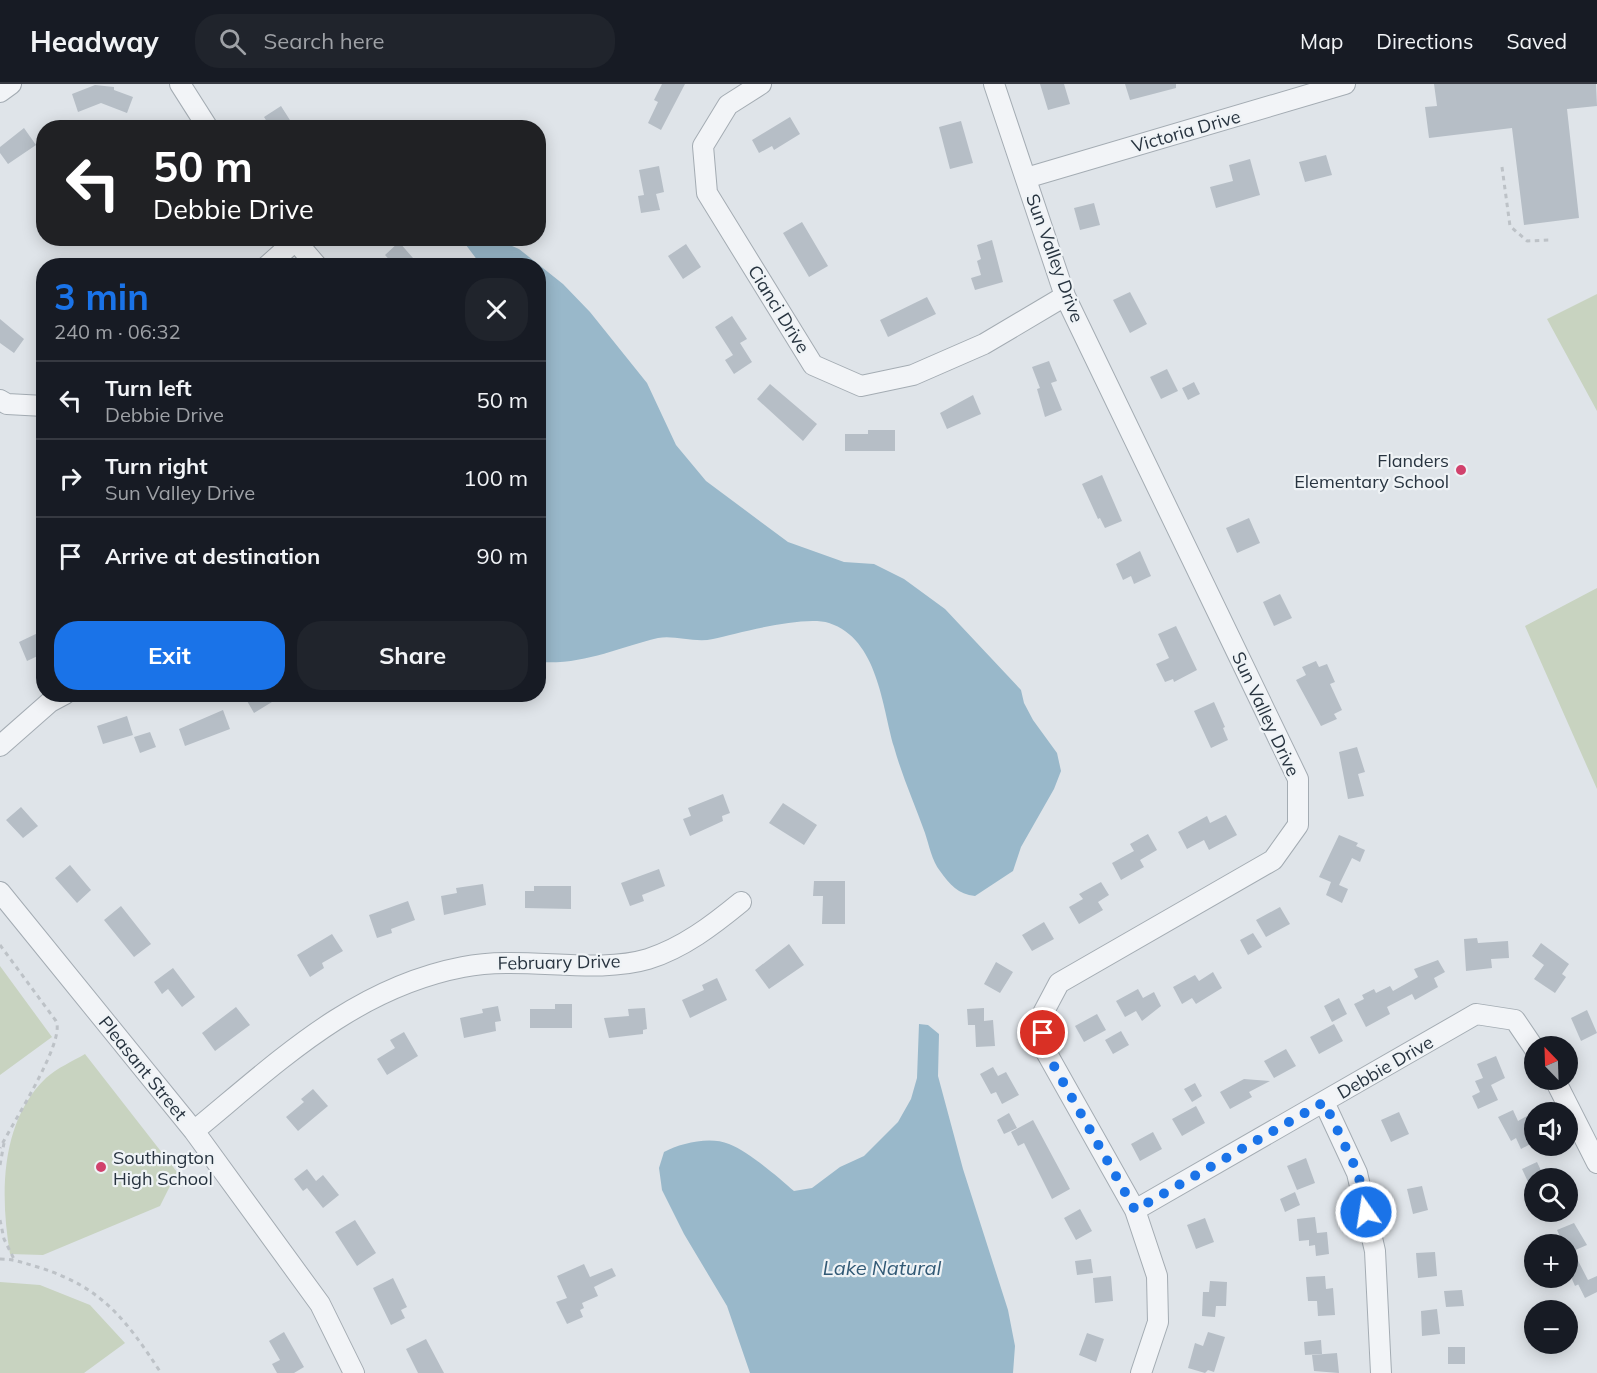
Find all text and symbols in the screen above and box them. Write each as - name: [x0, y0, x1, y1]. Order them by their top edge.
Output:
- search box: [195, 14, 615, 68]
- text: Headway: [30, 24, 159, 59]
- icon: search: [216, 25, 249, 58]
- text: Search here: [264, 27, 385, 55]
- text: Map: [1300, 28, 1343, 54]
- text: Directions: [1376, 28, 1473, 54]
- text: Saved: [1506, 28, 1567, 54]
- street label: Victoria Drive: [1129, 105, 1243, 157]
- text: 50 m: [153, 140, 253, 193]
- icon: left: [54, 144, 132, 222]
- street label: Sun Valley Drive: [1021, 191, 1089, 325]
- text: Debbie Drive: [153, 192, 314, 226]
- street label: Cianci Drive: [743, 261, 815, 357]
- text: 3 min: [54, 274, 149, 319]
- button: close: [465, 278, 528, 341]
- text: 240 m · 06:32: [54, 319, 180, 344]
- text: Turn left: [105, 374, 192, 402]
- icon: left: [54, 384, 87, 417]
- text: 50 m: [477, 386, 528, 414]
- text: Debbie Drive: [105, 402, 224, 427]
- place label: Flanders Elementary School: [1294, 449, 1449, 493]
- text: Turn right: [105, 452, 208, 480]
- icon: right: [54, 462, 87, 495]
- marker: Flanders Elementary School: [1454, 463, 1468, 477]
- text: 100 m: [463, 464, 528, 492]
- text: Sun Valley Drive: [105, 480, 255, 505]
- icon: arrive: [54, 540, 87, 573]
- text: Arrive at destination: [105, 542, 320, 570]
- text: 90 m: [477, 542, 528, 570]
- button: Exit: [54, 621, 285, 690]
- button: Share: [297, 621, 528, 690]
- street label: Sun Valley Drive: [1227, 648, 1305, 780]
- street label: February Drive: [497, 949, 621, 975]
- pin: [1017, 1007, 1068, 1058]
- street label: Pleasant Street: [94, 1011, 192, 1125]
- icon: arrive: [1026, 1016, 1059, 1049]
- street label: Debbie Drive: [1333, 1030, 1437, 1104]
- north arrow: [1524, 1036, 1578, 1090]
- map controls: [1524, 1036, 1578, 1354]
- button: sound: [1524, 1102, 1578, 1156]
- place label: Southington High School: [113, 1146, 214, 1190]
- marker: Southington High School: [94, 1160, 108, 1174]
- button: search: [1524, 1168, 1578, 1222]
- position arrow: [1334, 1180, 1398, 1244]
- button: +: [1524, 1234, 1578, 1288]
- water label: Lake Natural: [823, 1255, 941, 1280]
- button: −: [1524, 1300, 1578, 1354]

